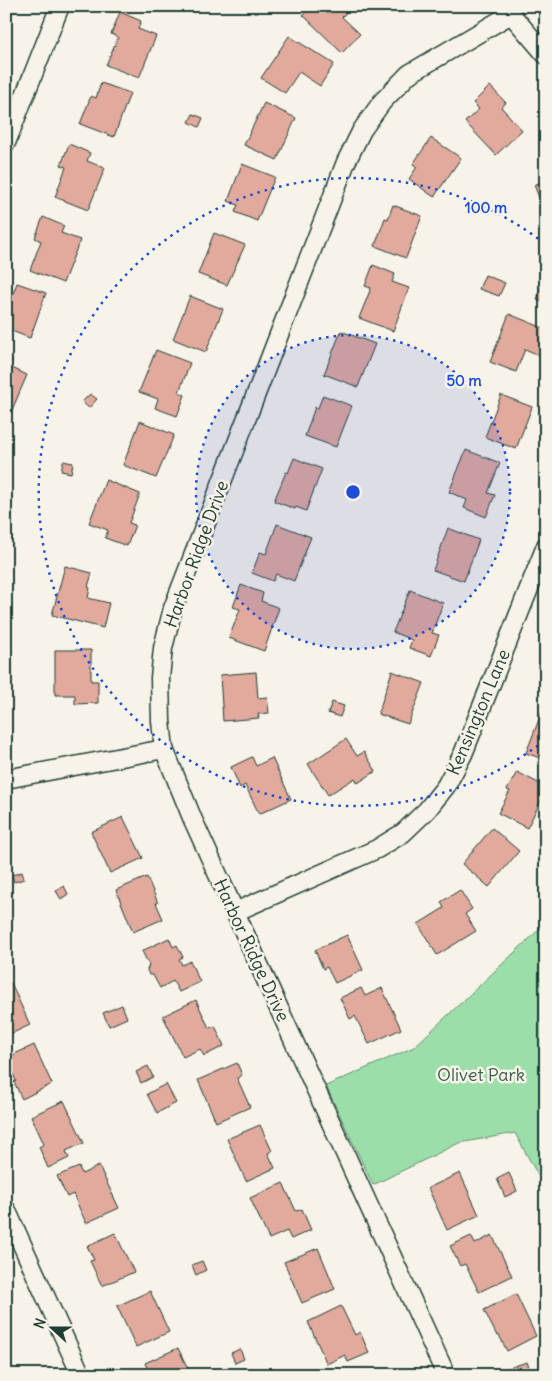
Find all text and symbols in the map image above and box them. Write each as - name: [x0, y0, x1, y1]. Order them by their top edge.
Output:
- text: 100 m: [465, 198, 507, 217]
- text: 50 m: [446, 371, 482, 390]
- street label: Harbor Ridge Drive: [159, 477, 233, 631]
- centre of rings: [344, 483, 362, 501]
- street label: Kensington Lane: [441, 646, 515, 778]
- street label: Harbor Ridge Drive: [209, 875, 295, 1025]
- park label: Olivet Park: [437, 1063, 525, 1086]
- north arrow: [28, 1304, 78, 1354]
- text: N: [30, 1316, 50, 1331]

